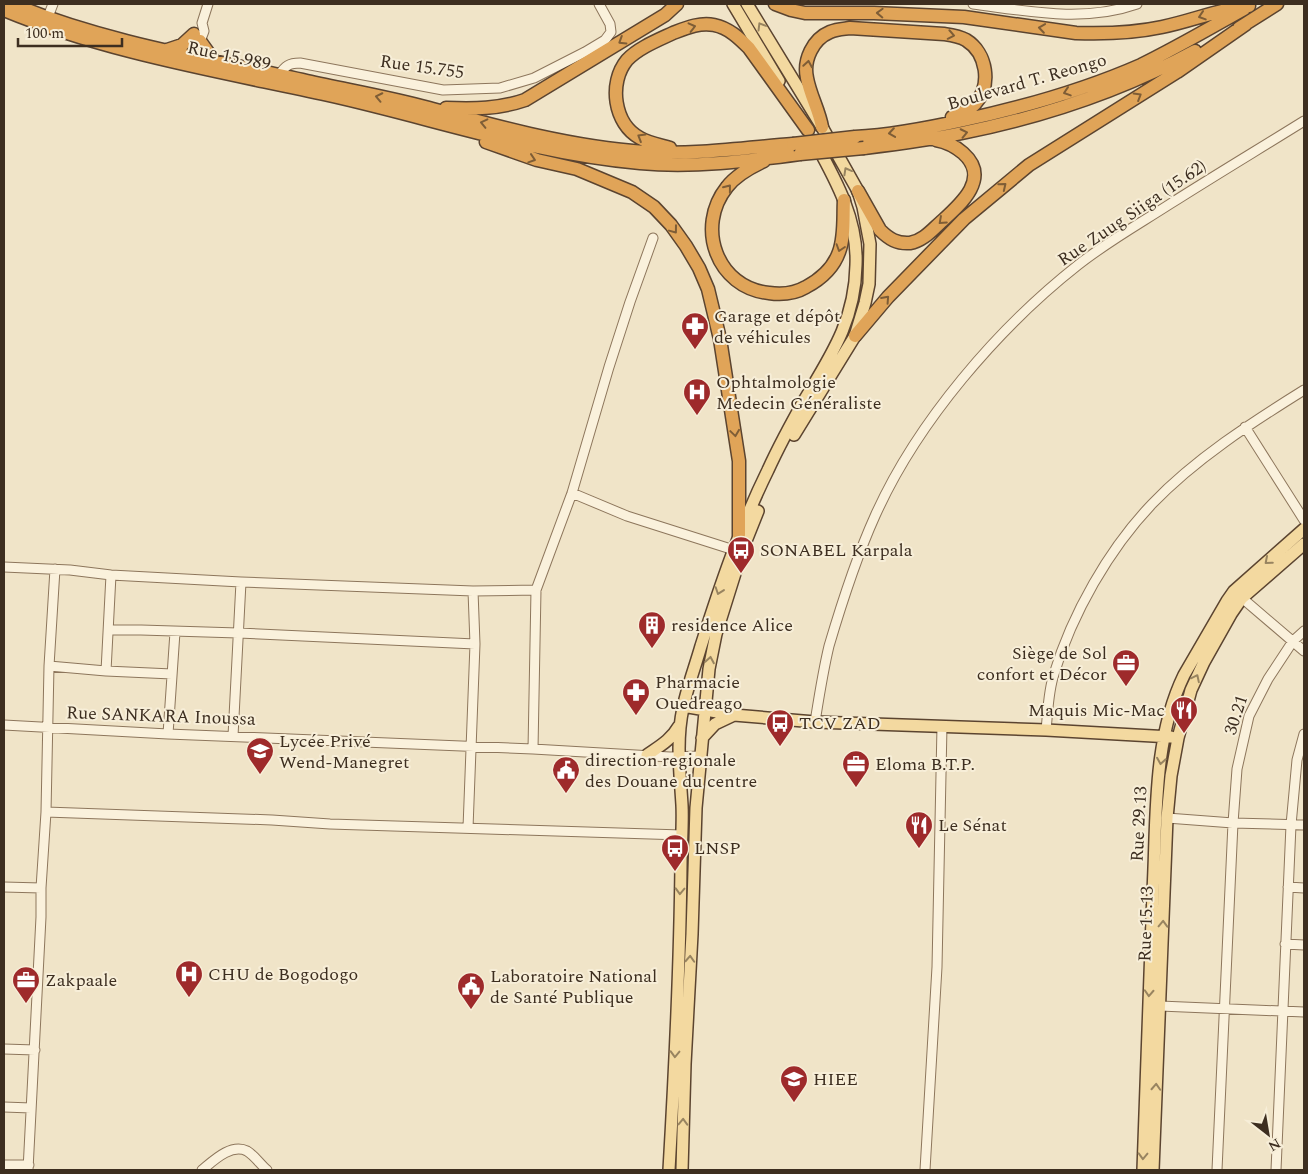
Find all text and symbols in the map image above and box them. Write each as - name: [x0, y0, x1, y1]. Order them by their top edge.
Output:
- one-way arrow: [876, 8, 884, 19]
- one-way arrow: [1198, 10, 1206, 20]
- scale bar: [18, 15, 121, 47]
- text: 100 m: [25, 22, 64, 45]
- one-way arrow: [688, 22, 697, 33]
- one-way arrow: [757, 22, 767, 31]
- one-way arrow: [1037, 23, 1045, 34]
- one-way arrow: [946, 30, 955, 40]
- street label: Rue 15.989: [185, 34, 273, 78]
- one-way arrow: [619, 35, 628, 44]
- street label: Boulevard T. Reongo: [944, 46, 1110, 118]
- street label: Rue 15.755: [378, 48, 466, 86]
- one-way arrow: [802, 59, 812, 68]
- one-way arrow: [1063, 86, 1071, 96]
- one-way arrow: [375, 92, 384, 103]
- one-way arrow: [1133, 92, 1142, 102]
- one-way arrow: [479, 118, 488, 129]
- one-way arrow: [887, 127, 895, 138]
- one-way arrow: [960, 128, 969, 139]
- one-way arrow: [637, 133, 646, 143]
- one-way arrow: [528, 153, 536, 163]
- street label: Rue Zuug Siiga (15.62): [1052, 153, 1212, 273]
- one-way arrow: [843, 168, 853, 177]
- one-way arrow: [998, 183, 1007, 192]
- one-way arrow: [722, 185, 730, 194]
- one-way arrow: [939, 215, 948, 224]
- one-way arrow: [668, 224, 677, 234]
- one-way arrow: [836, 243, 846, 252]
- one-way arrow: [880, 295, 889, 304]
- place label: Garage et dépôt de véhicules: [714, 303, 840, 351]
- pharmacy icon: Garage et dépôt de véhicules: [680, 311, 710, 350]
- place label: Ophtalmologie Medecin Généraliste: [716, 369, 881, 417]
- hospital icon: Ophtalmologie Medecin Généraliste: [682, 377, 712, 416]
- one-way arrow: [729, 429, 740, 437]
- bus stop icon: SONABEL Karpala: [726, 535, 756, 574]
- place label: SONABEL Karpala: [760, 537, 913, 564]
- one-way arrow: [1264, 555, 1273, 564]
- one-way arrow: [715, 587, 725, 595]
- building icon: residence Alice: [637, 610, 667, 649]
- place label: residence Alice: [671, 612, 793, 639]
- place label: Siège de Sol confort et Décor: [977, 640, 1107, 688]
- office icon: Siège de Sol confort et Décor: [1111, 648, 1141, 687]
- one-way arrow: [705, 656, 715, 665]
- place label: Pharmacie Ouedreago: [655, 669, 742, 717]
- one-way arrow: [1190, 674, 1201, 683]
- pharmacy icon: Pharmacie Ouedreago: [621, 677, 651, 716]
- street label: 30.21: [1217, 692, 1255, 738]
- restaurant icon: Maquis Mic-Mac: [1169, 695, 1199, 734]
- place label: Maquis Mic-Mac: [1028, 697, 1165, 724]
- street label: Rue SANKARA Inoussa: [66, 699, 256, 733]
- bus stop icon: TCV ZAD: [765, 708, 795, 747]
- place label: TCV ZAD: [799, 710, 881, 737]
- place label: Lycée Privé Wend-Manegret: [279, 728, 409, 776]
- school or university icon: Lycée Privé Wend-Manegret: [245, 736, 275, 775]
- place label: direction regionale des Douane du centre: [585, 747, 757, 795]
- office icon: Eloma B.T.P.: [841, 749, 871, 788]
- place label: Eloma B.T.P.: [875, 751, 975, 778]
- public building icon: direction regionale des Douane du centre: [551, 755, 581, 794]
- one-way arrow: [1156, 758, 1167, 766]
- street label: Rue 29.13: [1124, 785, 1154, 863]
- restaurant icon: Le Sénat: [904, 810, 934, 849]
- place label: Le Sénat: [938, 812, 1007, 839]
- bus stop icon: LNSP: [660, 833, 690, 872]
- place label: LNSP: [694, 835, 741, 862]
- street label: Rue 15.13: [1131, 886, 1161, 962]
- one-way arrow: [675, 887, 686, 895]
- one-way arrow: [1158, 920, 1169, 928]
- one-way arrow: [685, 955, 696, 963]
- hospital icon: CHU de Bogodogo: [174, 959, 204, 998]
- place label: CHU de Bogodogo: [208, 961, 358, 988]
- place label: Laboratoire National de Santé Publique: [490, 963, 657, 1011]
- office icon: Zakpaale: [11, 965, 41, 1004]
- place label: Zakpaale: [45, 967, 117, 994]
- public building icon: Laboratoire National de Santé Publique: [456, 971, 486, 1010]
- one-way arrow: [1143, 990, 1154, 998]
- one-way arrow: [670, 1050, 681, 1058]
- school or university icon: HIEE: [779, 1064, 809, 1103]
- place label: HIEE: [813, 1066, 858, 1093]
- one-way arrow: [1151, 1082, 1162, 1090]
- north arrow: [1243, 1109, 1293, 1159]
- one-way arrow: [678, 1117, 688, 1125]
- text: N: [1264, 1133, 1285, 1157]
- one-way arrow: [1138, 1152, 1149, 1160]

